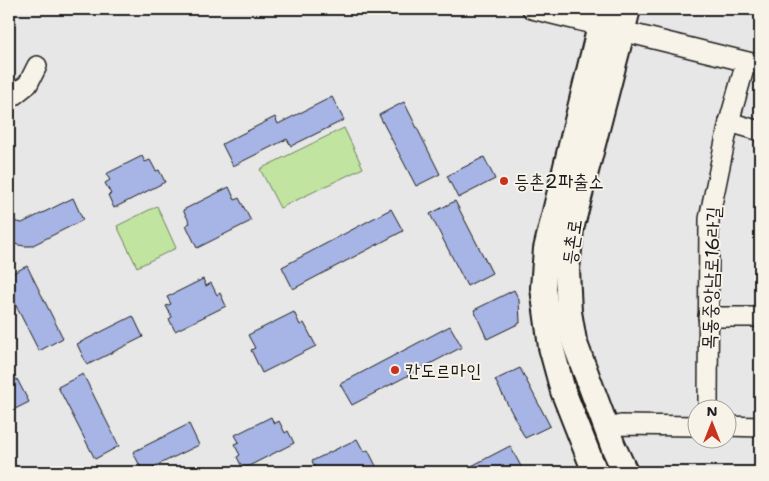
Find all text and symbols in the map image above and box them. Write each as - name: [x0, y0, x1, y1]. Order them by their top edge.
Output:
- place label: 등촌2파출소: [514, 169, 604, 194]
- marker: 등촌2파출소: [498, 175, 510, 187]
- street label: 목동중앙남로16라길: [696, 206, 726, 350]
- street label: 등촌로: [556, 218, 588, 266]
- place label: 칸도르마인: [405, 358, 481, 383]
- marker: 칸도르마인: [389, 364, 401, 376]
- north arrow: [686, 398, 736, 448]
- text: N: [706, 402, 718, 420]

